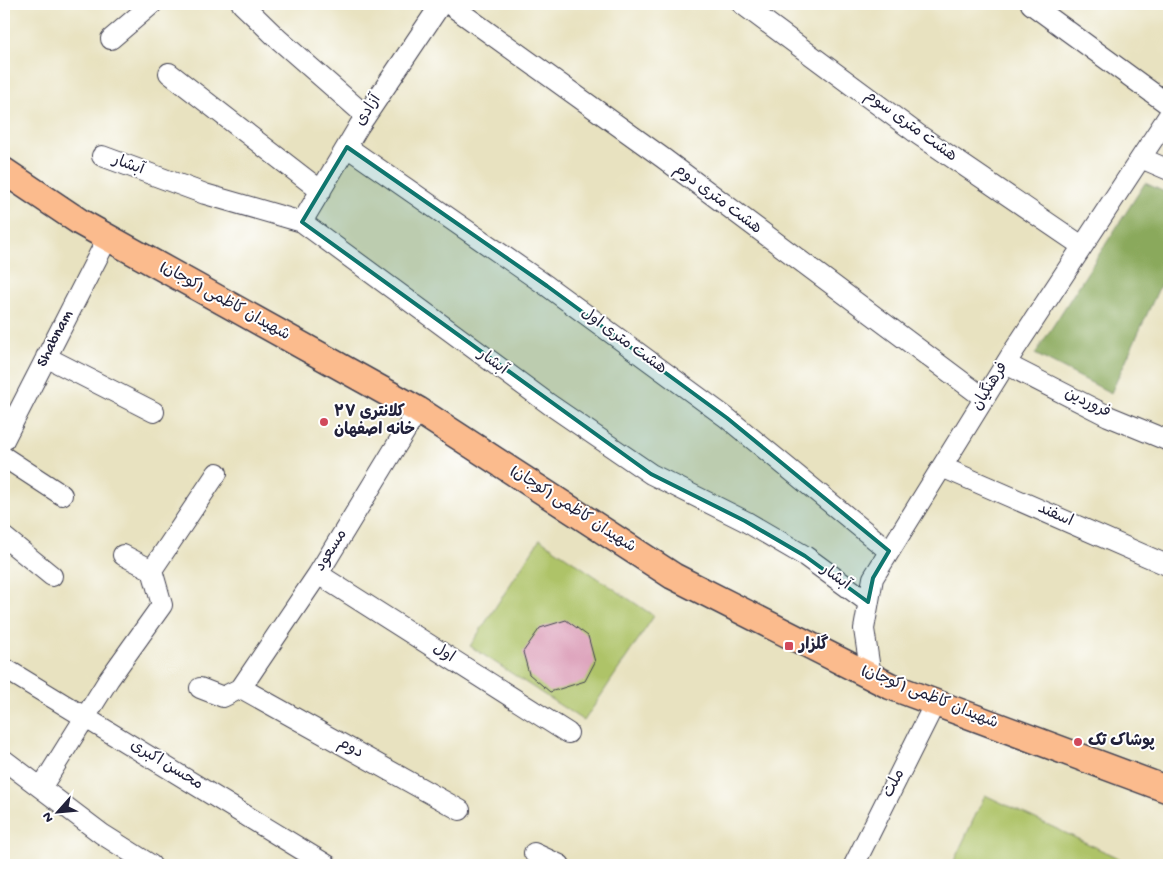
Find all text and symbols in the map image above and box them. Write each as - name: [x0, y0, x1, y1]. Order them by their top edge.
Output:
- street label: هشت متری سوم: [860, 87, 960, 167]
- street label: آزادی: [351, 90, 387, 130]
- street label: آبشار: [108, 150, 148, 181]
- street label: هشت متری دوم: [669, 161, 765, 239]
- street label: شهیدان کاظمی (کوجان): [155, 258, 293, 346]
- street label: هشت متری اول: [576, 305, 670, 379]
- street label: Shabnam: [34, 307, 79, 371]
- street label: آبشار: [472, 344, 512, 381]
- street label: فرهنگیان: [966, 358, 1013, 415]
- street label: فروردین: [1061, 385, 1113, 423]
- place label: کلانتری ۲۷ خانه اصفهان: [334, 403, 415, 441]
- marker: کلانتری ۲۷ خانه اصفهان: [318, 416, 330, 428]
- street label: شهیدان کاظمی (کوجان): [505, 462, 639, 558]
- street label: اسفند: [1034, 500, 1076, 532]
- street label: مسعود: [312, 526, 352, 576]
- street label: آبشار: [815, 559, 855, 596]
- place label: گلزار: [797, 634, 828, 656]
- street label: اول: [429, 640, 457, 668]
- marker: گلزار: [783, 640, 795, 652]
- street label: شهیدان کاظمی (کوجان): [858, 662, 1000, 734]
- place label: پوشاک تک: [1088, 732, 1155, 752]
- street label: دوم: [334, 734, 366, 764]
- marker: پوشاک تک: [1072, 736, 1084, 748]
- street label: محسن اکبری: [126, 737, 206, 795]
- street label: ملت: [880, 767, 910, 801]
- north arrow: [32, 786, 82, 836]
- text: N: [39, 809, 58, 825]

